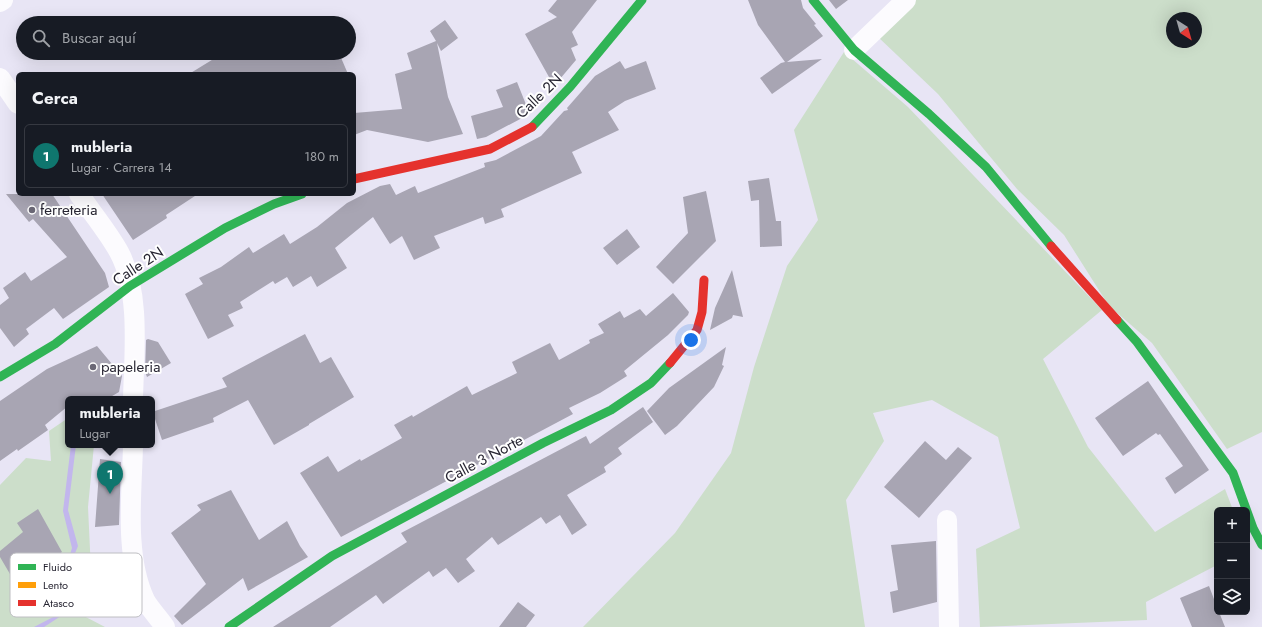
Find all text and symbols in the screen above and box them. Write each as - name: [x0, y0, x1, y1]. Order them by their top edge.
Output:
- north arrow: [1166, 12, 1202, 48]
- search box: [16, 16, 356, 60]
- icon: search: [30, 27, 52, 49]
- text: Buscar aquí: [62, 27, 136, 49]
- street label: Calle 2N: [511, 68, 567, 124]
- text: Cerca: [32, 86, 78, 110]
- text: mubleria: [71, 136, 132, 158]
- text: 1: [43, 147, 49, 166]
- text: 180 m: [304, 147, 339, 166]
- text: Lugar · Carrera 14: [71, 158, 172, 177]
- place label: ferreteria: [40, 199, 97, 221]
- marker: ferreteria: [27, 205, 37, 215]
- street label: Calle 2N: [108, 241, 168, 291]
- your location: [681, 330, 701, 350]
- place label: papeleria: [101, 356, 160, 378]
- marker: papeleria: [88, 362, 98, 372]
- popup: [65, 396, 155, 448]
- text: mubleria: [79, 402, 141, 424]
- text: Lugar: [79, 424, 110, 443]
- street label: Calle 3 Norte: [441, 429, 527, 489]
- pin: 1: [97, 461, 123, 494]
- map controls: [1214, 507, 1250, 615]
- button: +: [1214, 507, 1250, 543]
- button: −: [1214, 543, 1250, 579]
- legend: [10, 553, 142, 617]
- text: Fluido: [43, 559, 72, 575]
- text: Lento: [43, 577, 68, 593]
- button: layers: [1214, 579, 1250, 615]
- text: Atasco: [43, 595, 74, 611]

